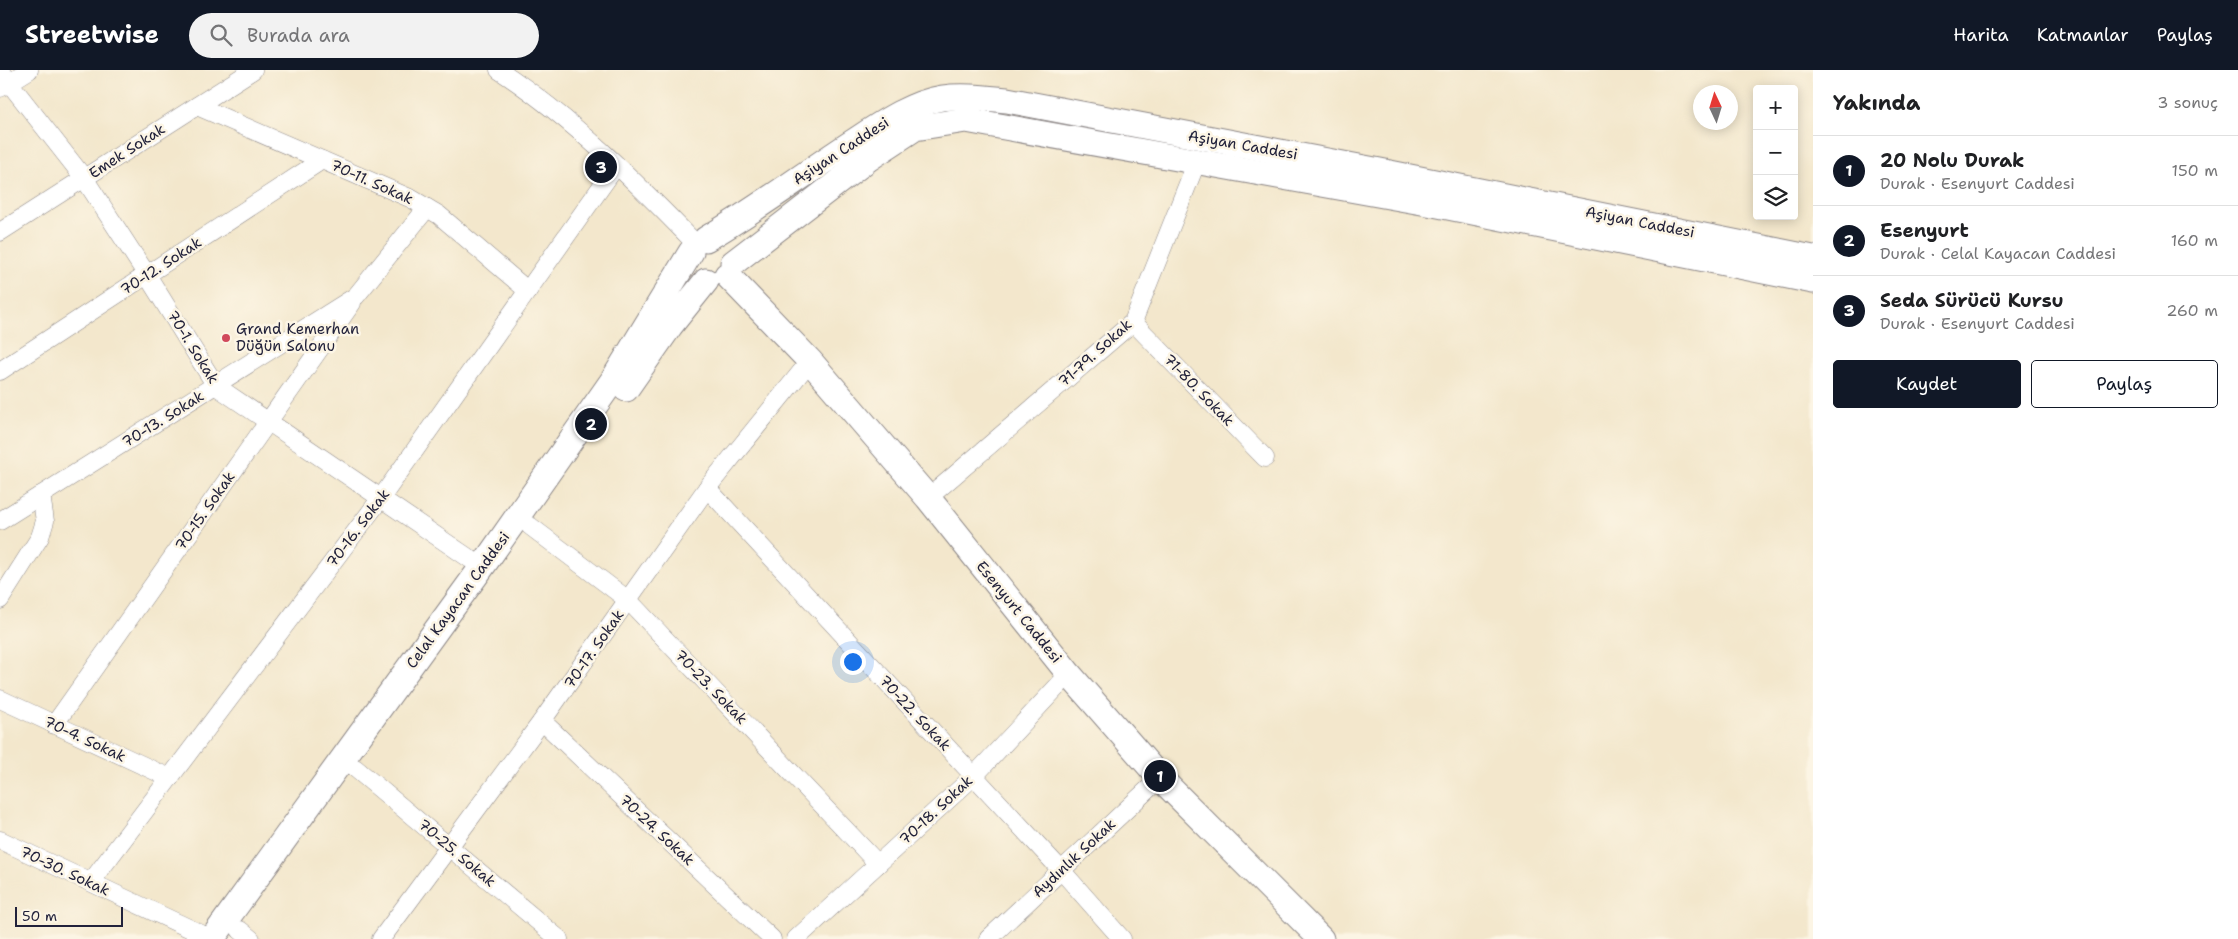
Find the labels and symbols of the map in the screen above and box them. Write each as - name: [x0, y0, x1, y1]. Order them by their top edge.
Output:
- north arrow: [1693, 85, 1738, 130]
- street label: Aşiyan Caddesi: [789, 112, 893, 190]
- street label: Emek Sokak: [85, 119, 169, 183]
- street label: Aşiyan Caddesi: [1187, 126, 1299, 164]
- pin: 3: [585, 148, 617, 186]
- street label: 70-11. Sokak: [327, 155, 417, 209]
- street label: Aşiyan Caddesi: [1584, 202, 1696, 242]
- street label: 70-12. Sokak: [117, 232, 205, 300]
- street label: 70-1. Sokak: [163, 307, 223, 387]
- street label: 71-79. Sokak: [1054, 315, 1136, 391]
- place label: Grand Kemerhan Düğün Salonu: [236, 319, 359, 356]
- marker: Grand Kemerhan Düğün Salonu: [220, 332, 232, 344]
- street label: 71-80. Sokak: [1160, 350, 1238, 430]
- street label: 70-13. Sokak: [118, 386, 208, 452]
- pin: 2: [575, 405, 607, 443]
- street label: 70-15. Sokak: [170, 468, 240, 554]
- street label: 70-16. Sokak: [322, 485, 394, 571]
- street label: Celal Kayacan Caddesi: [402, 528, 514, 672]
- street label: Esenyurt Caddesi: [972, 557, 1066, 667]
- street label: 70-17. Sokak: [559, 606, 629, 692]
- street label: 70-23. Sokak: [670, 645, 752, 729]
- your location: [840, 649, 866, 675]
- street label: 70-22. Sokak: [875, 671, 955, 755]
- street label: 70-4. Sokak: [41, 711, 129, 767]
- pin: 1: [1144, 757, 1176, 795]
- street label: 70-18. Sokak: [895, 771, 977, 849]
- street label: 70-24. Sokak: [615, 790, 699, 870]
- street label: Aydınlık Sokak: [1028, 814, 1120, 902]
- street label: 70-25. Sokak: [414, 815, 500, 891]
- street label: 70-30. Sokak: [17, 841, 113, 901]
- scale bar: [15, 904, 122, 927]

